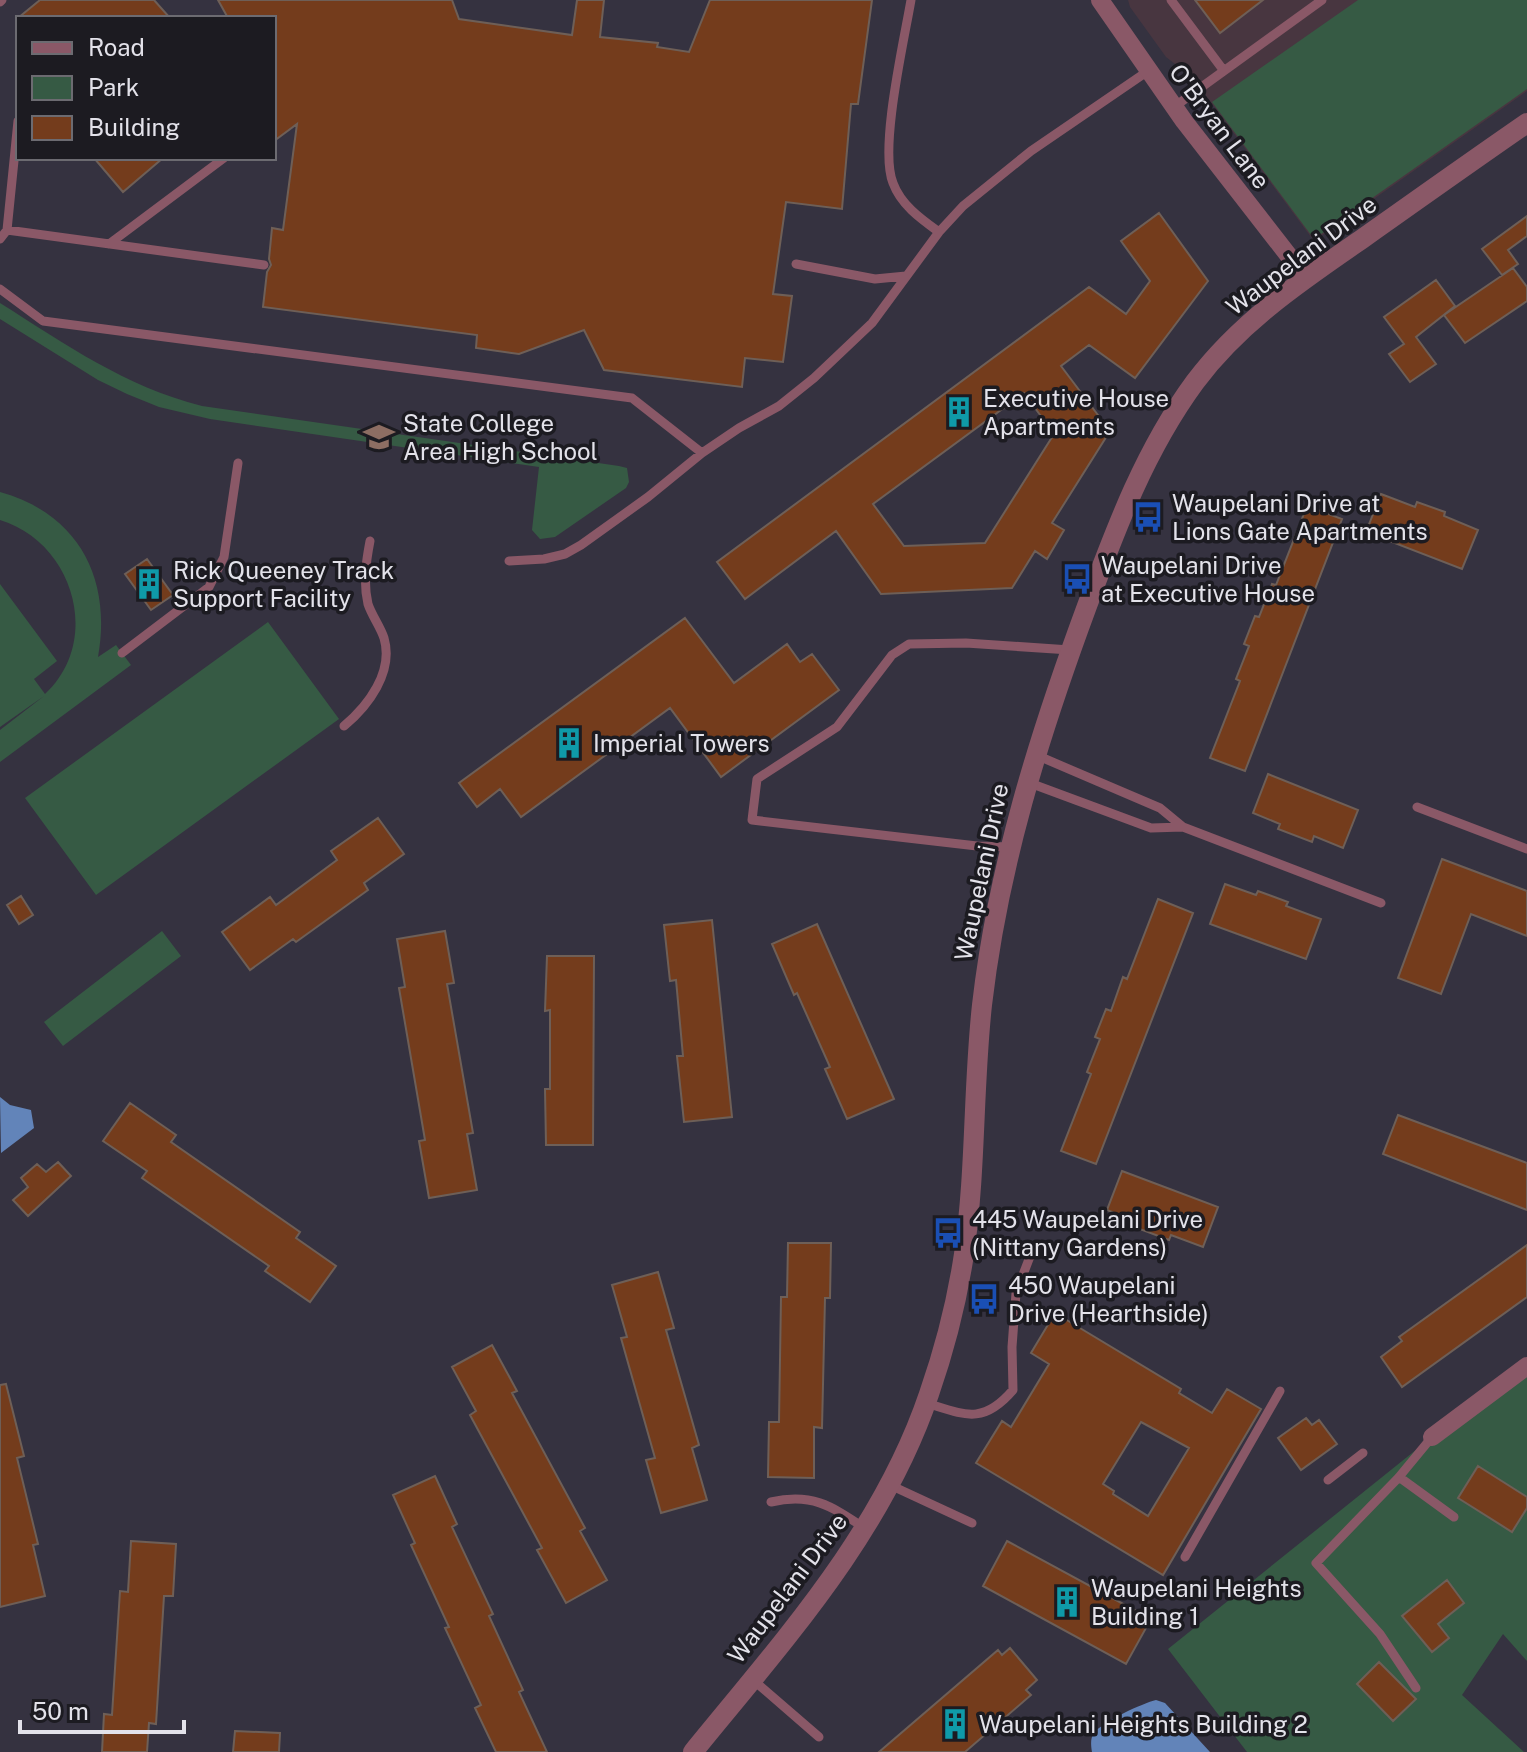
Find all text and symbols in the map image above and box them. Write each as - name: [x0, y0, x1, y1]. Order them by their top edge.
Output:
- legend: [16, 16, 276, 160]
- text: Road: [88, 33, 145, 61]
- street label: O'Bryan Lane: [1164, 58, 1276, 194]
- text: Park: [88, 73, 139, 101]
- text: Building: [88, 113, 180, 141]
- street label: Waupelani Drive: [1220, 189, 1382, 321]
- place label: Executive House Apartments: [983, 384, 1169, 440]
- building icon: Executive House Apartments: [942, 395, 976, 429]
- place label: State College Area High School: [403, 409, 598, 465]
- school or university icon: State College Area High School: [362, 420, 396, 454]
- place label: Waupelani Drive at Lions Gate Apartments: [1172, 489, 1428, 545]
- bus stop icon: Waupelani Drive at Lions Gate Apartments: [1131, 500, 1165, 534]
- place label: Waupelani Drive at Executive House: [1101, 551, 1315, 607]
- place label: Rick Queeney Track Support Facility: [173, 556, 394, 612]
- bus stop icon: Waupelani Drive at Executive House: [1060, 562, 1094, 596]
- building icon: Rick Queeney Track Support Facility: [132, 567, 166, 601]
- building icon: Imperial Towers: [552, 726, 586, 760]
- place label: Imperial Towers: [593, 729, 770, 757]
- street label: Waupelani Drive: [949, 781, 1013, 963]
- place label: 445 Waupelani Drive (Nittany Gardens): [972, 1205, 1203, 1261]
- bus stop icon: 445 Waupelani Drive (Nittany Gardens): [931, 1216, 965, 1250]
- place label: 450 Waupelani Drive (Hearthside): [1008, 1271, 1209, 1327]
- bus stop icon: 450 Waupelani Drive (Hearthside): [967, 1282, 1001, 1316]
- street label: Waupelani Drive: [721, 1507, 853, 1669]
- place label: Waupelani Heights Building 1: [1091, 1574, 1302, 1630]
- building icon: Waupelani Heights Building 1: [1050, 1585, 1084, 1619]
- scale bar: [20, 1684, 184, 1734]
- text: 50 m: [32, 1697, 89, 1725]
- building icon: Waupelani Heights Building 2: [938, 1707, 972, 1741]
- place label: Waupelani Heights Building 2: [979, 1710, 1308, 1738]

